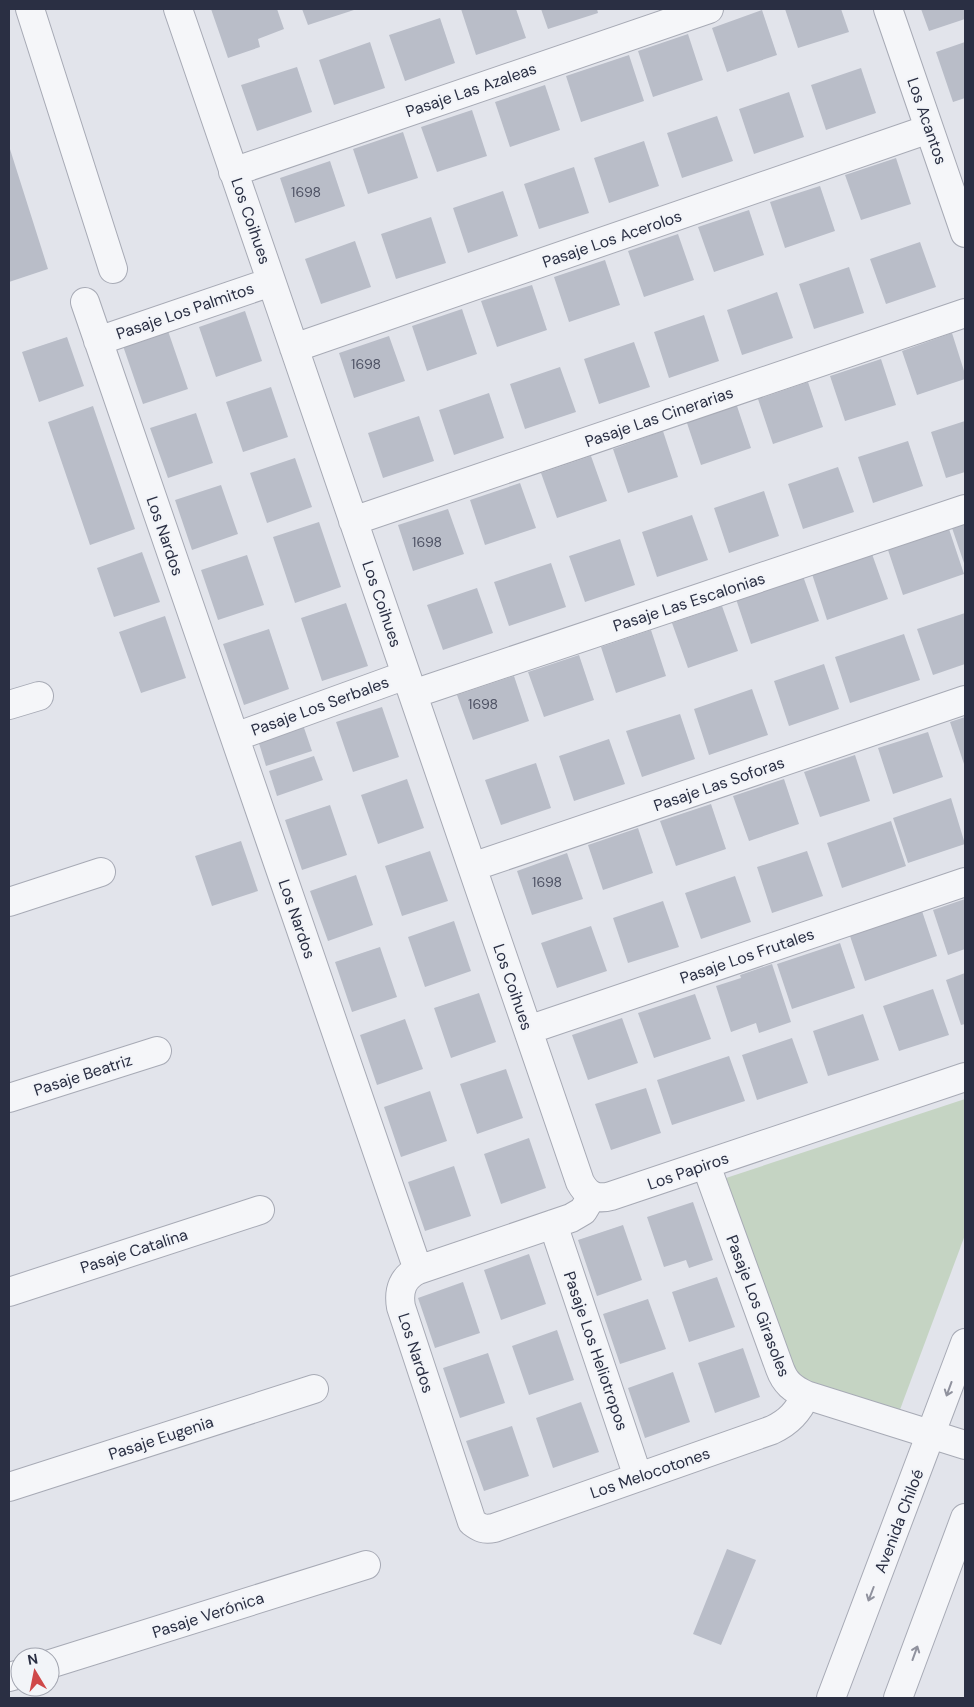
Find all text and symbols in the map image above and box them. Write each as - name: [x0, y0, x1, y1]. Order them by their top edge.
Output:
- street label: Pasaje Las Azaleas: [403, 58, 539, 122]
- street label: Los Acantos: [902, 75, 952, 167]
- street label: Los Coihues: [226, 175, 276, 267]
- house number: 1698: [291, 183, 321, 201]
- street label: Pasaje Los Acerolos: [540, 205, 684, 273]
- street label: Pasaje Los Palmitos: [113, 278, 257, 344]
- house number: 1698: [351, 355, 381, 373]
- street label: Pasaje Las Cinerarias: [582, 382, 736, 452]
- street label: Los Nardos: [142, 493, 188, 579]
- house number: 1698: [412, 533, 442, 551]
- street label: Los Coihues: [357, 558, 407, 650]
- street label: Pasaje Las Escalonias: [610, 567, 768, 637]
- street label: Pasaje Los Serbales: [248, 671, 392, 741]
- house number: 1698: [468, 695, 498, 713]
- street label: Pasaje Las Soforas: [651, 752, 787, 816]
- house number: 1698: [532, 873, 562, 891]
- street label: Los Nardos: [274, 876, 320, 962]
- street label: Pasaje Los Frutales: [677, 923, 817, 989]
- street label: Los Coihues: [488, 941, 538, 1033]
- street label: Pasaje Beatriz: [31, 1049, 135, 1101]
- street label: Los Papiros: [645, 1147, 731, 1195]
- street label: Pasaje Catalina: [78, 1224, 190, 1278]
- street label: Pasaje Los Girasoles: [721, 1232, 795, 1380]
- street label: Pasaje Los Heliotropos: [559, 1269, 633, 1433]
- street label: Los Nardos: [393, 1310, 439, 1396]
- one-way arrow: [944, 1381, 953, 1396]
- street label: Pasaje Eugenia: [106, 1411, 216, 1465]
- street label: Los Melocotones: [587, 1443, 713, 1503]
- street label: Avenida Chiloé: [870, 1466, 928, 1576]
- one-way arrow: [866, 1586, 875, 1601]
- street label: Pasaje Verónica: [149, 1587, 267, 1643]
- one-way arrow: [911, 1645, 920, 1661]
- north arrow: [10, 1647, 60, 1697]
- text: N: [26, 1649, 39, 1669]

